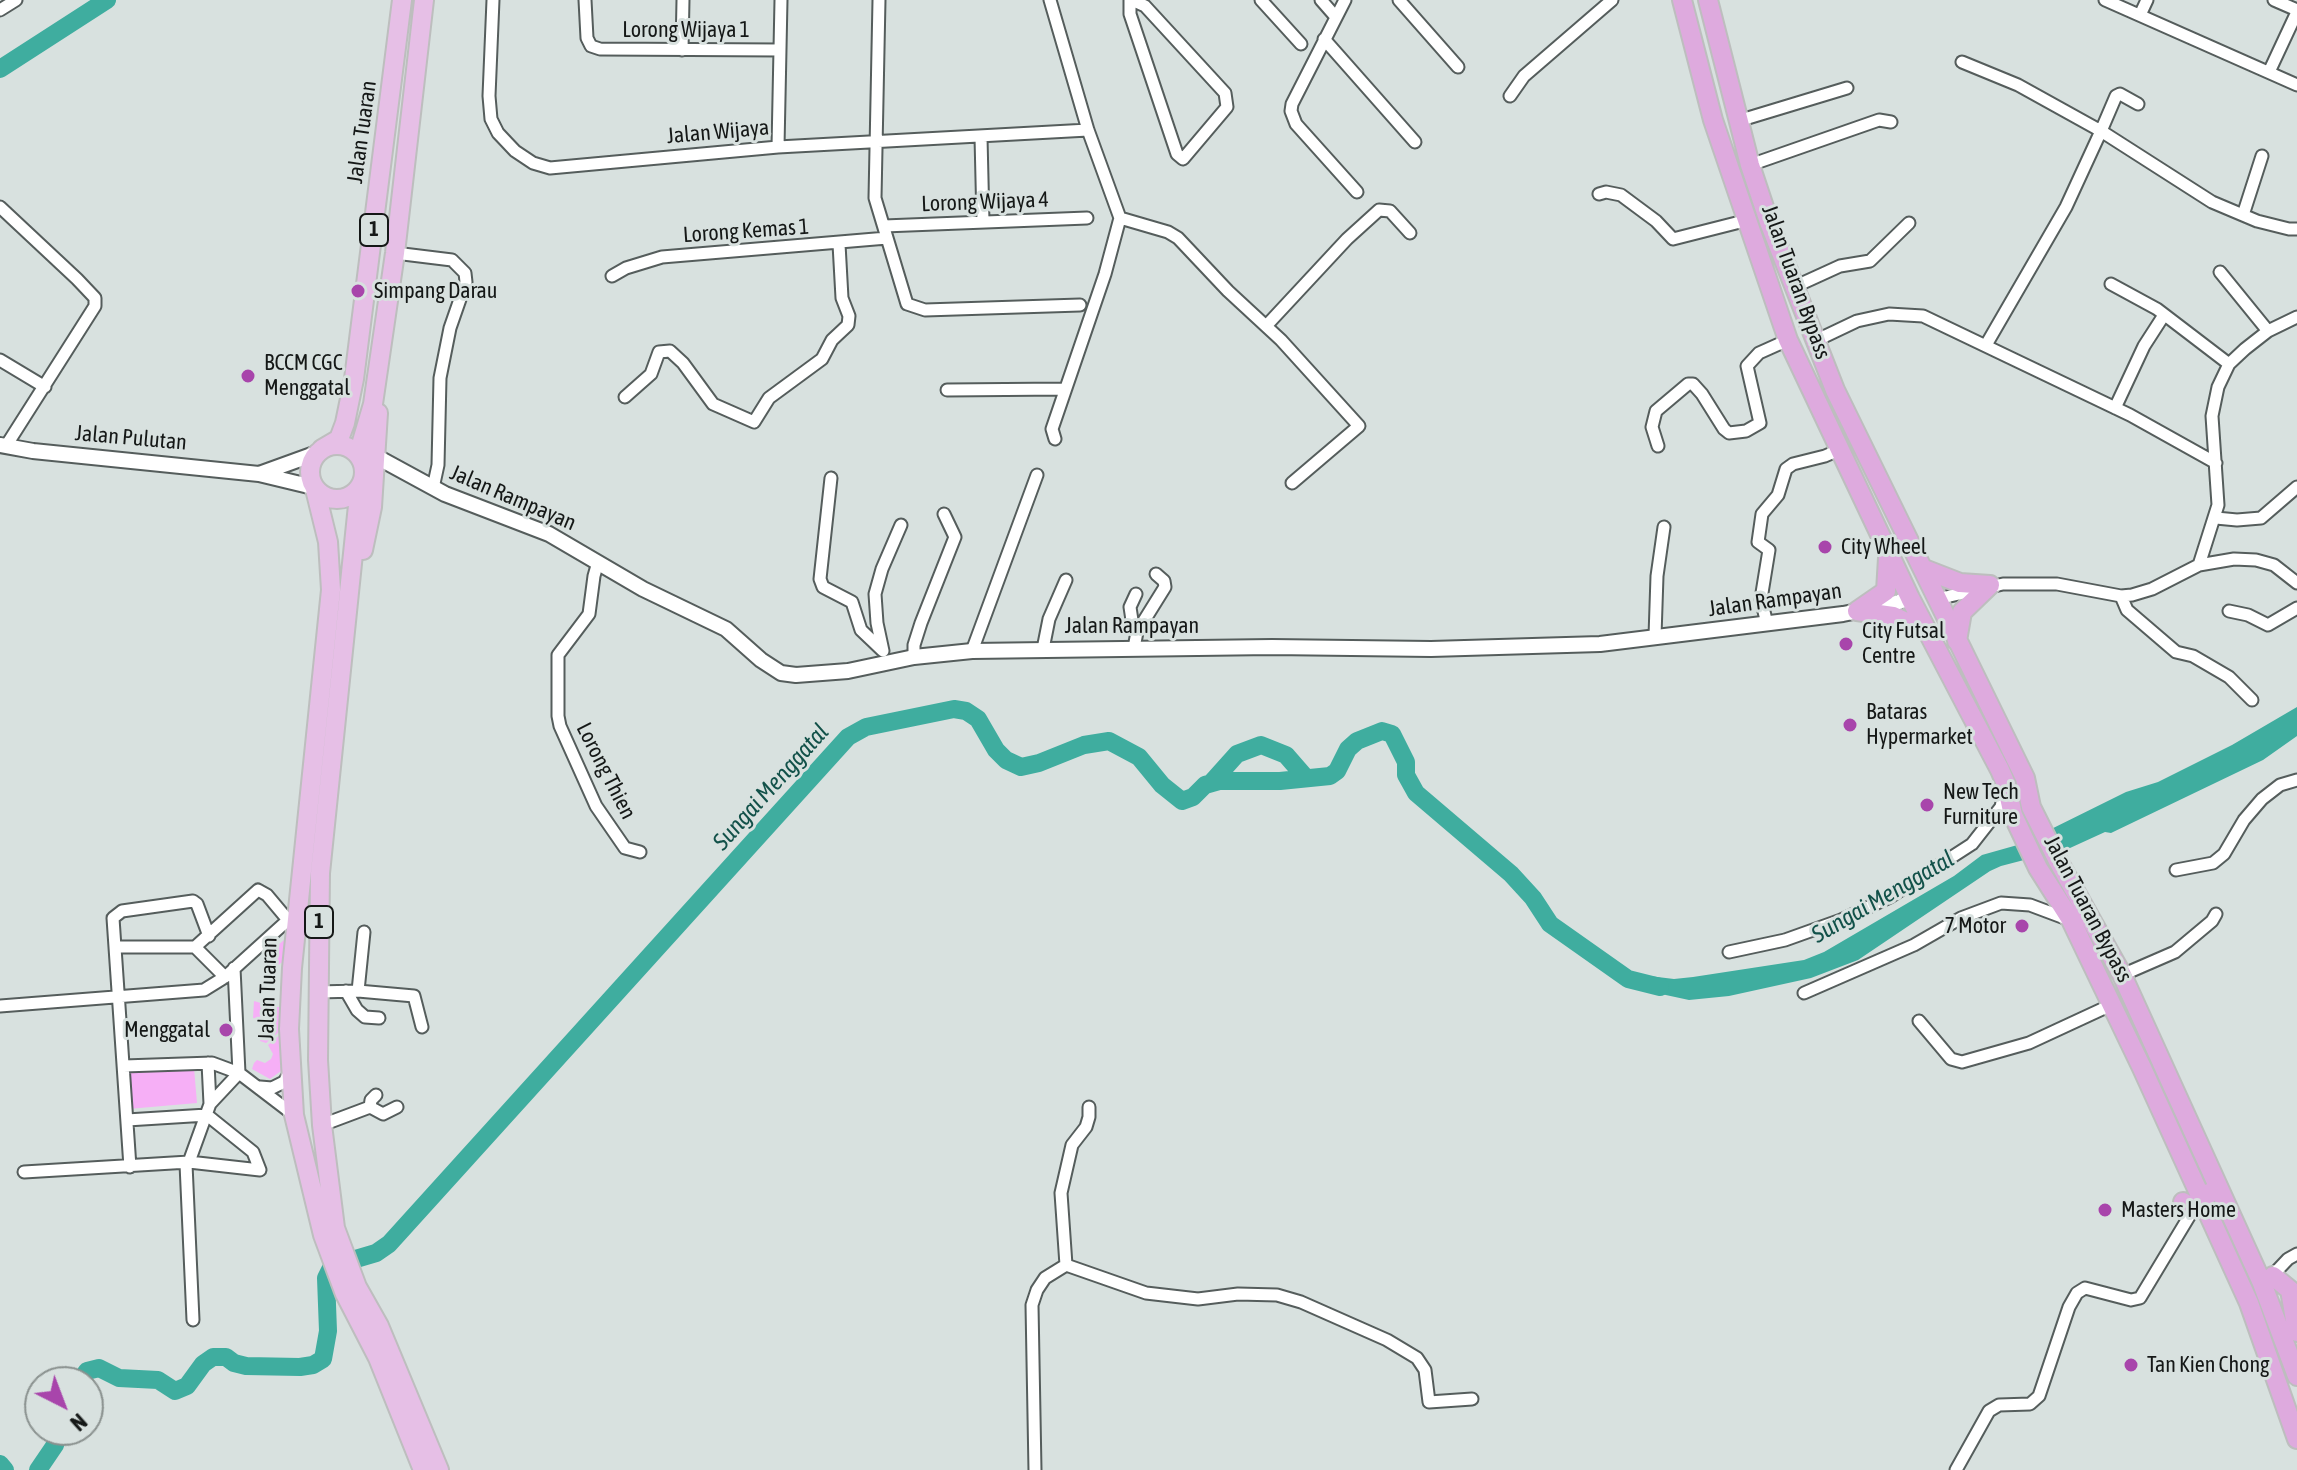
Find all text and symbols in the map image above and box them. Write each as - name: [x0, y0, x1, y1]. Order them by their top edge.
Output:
- street label: Lorong Wijaya 1: [622, 17, 750, 43]
- street label: Jalan Tuaran: [342, 79, 382, 185]
- street label: Jalan Wijaya: [666, 114, 770, 150]
- street label: Lorong Wijaya 4: [921, 187, 1049, 217]
- street label: Jalan Tuaran Bypass: [1756, 201, 1836, 363]
- street label: Lorong Kemas 1: [682, 213, 810, 249]
- road number: 1: [360, 214, 388, 246]
- place label: Simpang Darau: [374, 278, 497, 304]
- marker: Simpang Darau: [349, 282, 367, 300]
- place label: BCCM CGC Menggatal: [264, 350, 350, 402]
- marker: BCCM CGC Menggatal: [239, 367, 257, 385]
- street label: Jalan Pulutan: [74, 420, 188, 456]
- street label: Jalan Rampayan: [446, 460, 580, 536]
- place label: City Wheel: [1841, 534, 1927, 560]
- marker: City Wheel: [1816, 538, 1834, 556]
- street label: Jalan Rampayan: [1707, 578, 1843, 622]
- street label: Jalan Rampayan: [1065, 613, 1199, 639]
- place label: City Futsal Centre: [1862, 618, 1945, 670]
- marker: City Futsal Centre: [1837, 635, 1855, 653]
- place label: Bataras Hypermarket: [1866, 699, 1973, 750]
- marker: Bataras Hypermarket: [1841, 716, 1859, 734]
- street label: Lorong Thien: [571, 718, 641, 824]
- water label: Sungai Menggatal: [707, 718, 835, 856]
- place label: New Tech Furniture: [1943, 779, 2019, 830]
- marker: New Tech Furniture: [1918, 796, 1936, 814]
- street label: Jalan Tuaran Bypass: [2038, 831, 2138, 987]
- water label: Sungai Menggatal: [1807, 845, 1959, 949]
- road number: 1: [305, 906, 333, 938]
- place label: 7 Motor: [1945, 913, 2006, 939]
- marker: 7 Motor: [2013, 917, 2031, 935]
- street label: Jalan Tuaran: [253, 937, 283, 1041]
- place label: Menggatal: [124, 1017, 210, 1043]
- marker: Menggatal: [217, 1021, 235, 1039]
- place label: Masters Home: [2121, 1197, 2236, 1223]
- marker: Masters Home: [2096, 1201, 2114, 1219]
- place label: Tan Kien Chong: [2147, 1352, 2270, 1378]
- marker: Tan Kien Chong: [2122, 1356, 2140, 1374]
- north arrow: [24, 1366, 104, 1446]
- text: N: [65, 1408, 92, 1436]

